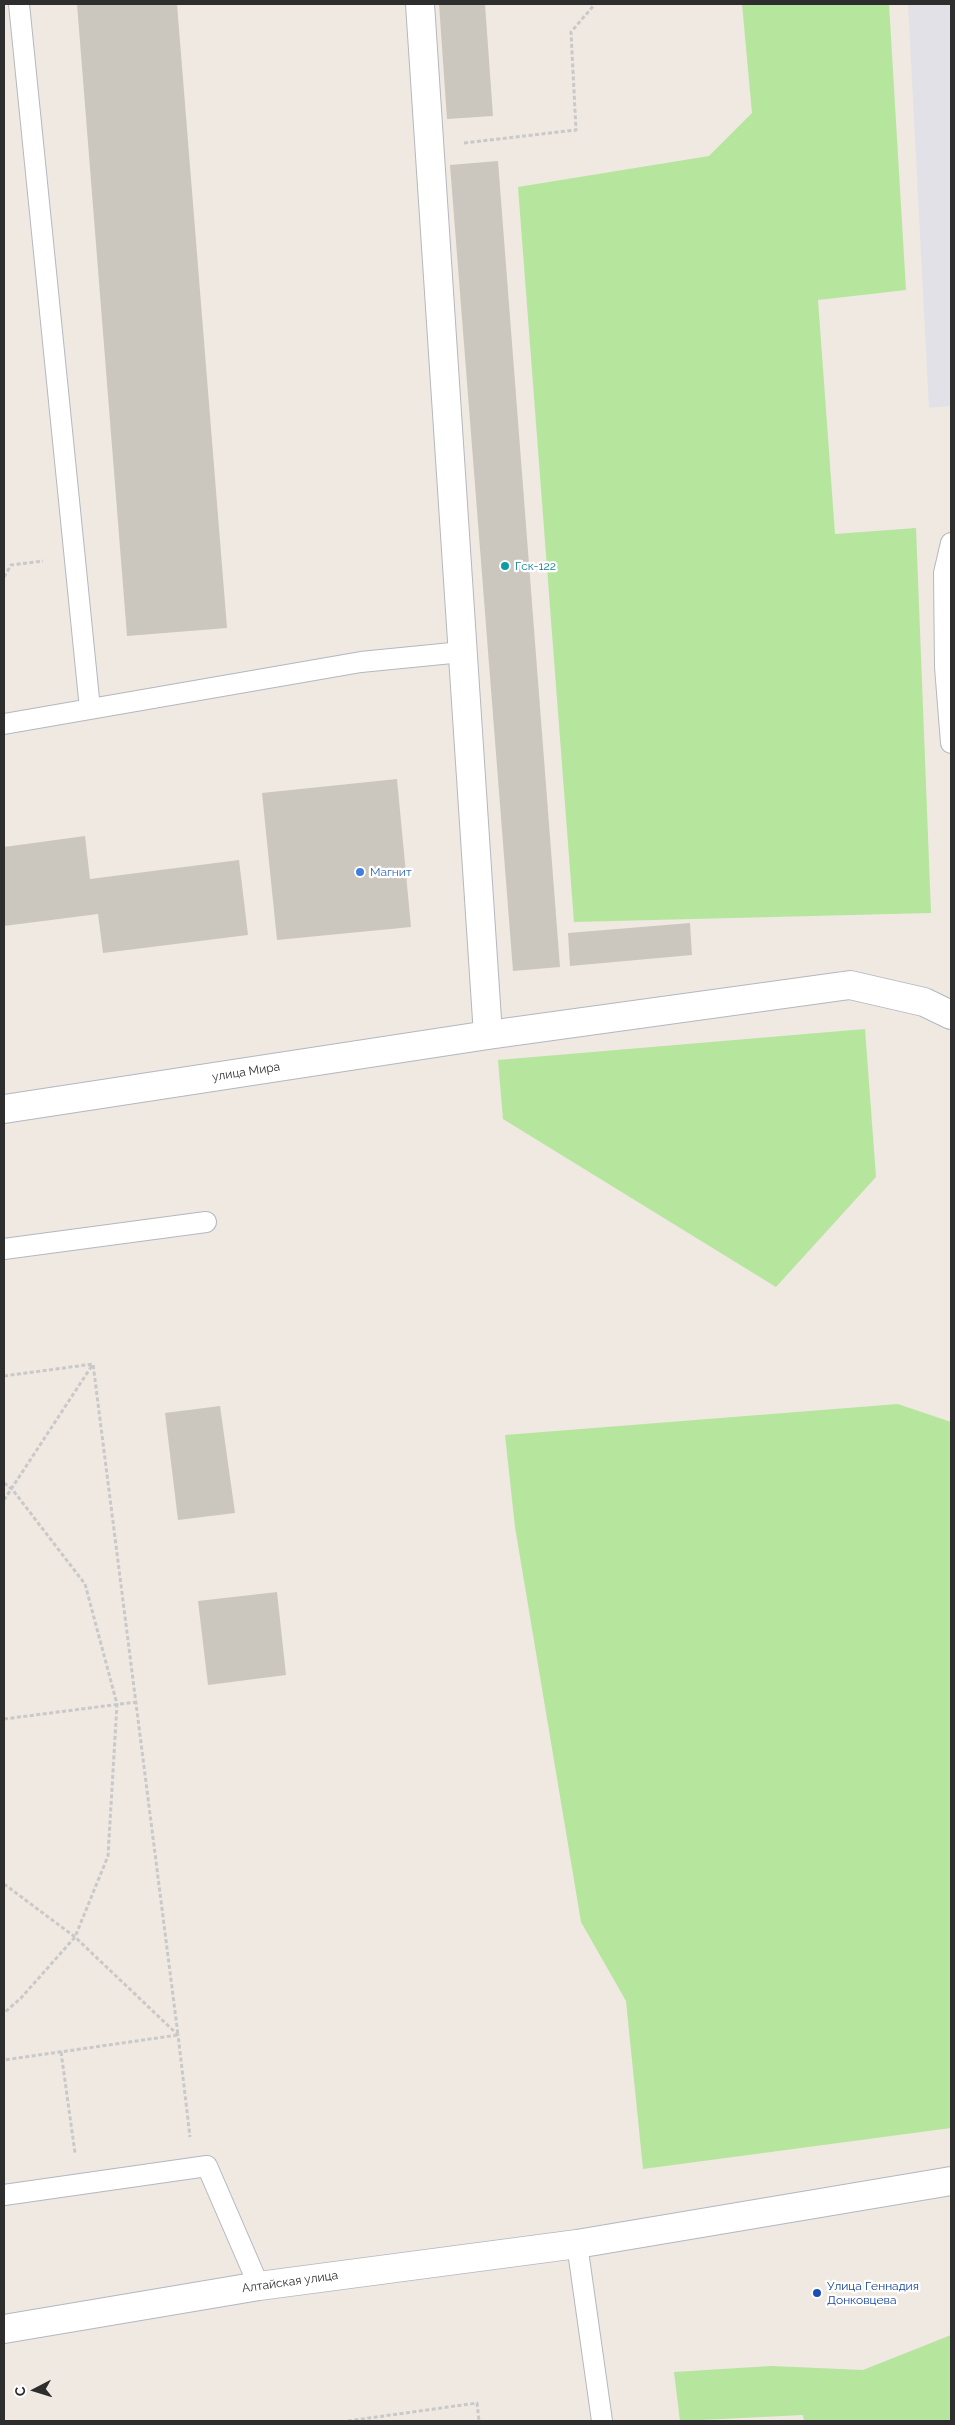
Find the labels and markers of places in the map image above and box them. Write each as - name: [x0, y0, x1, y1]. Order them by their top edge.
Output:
- place label: Гск-122: [515, 559, 556, 573]
- marker: Гск-122: [499, 560, 511, 572]
- place label: Магнит: [370, 865, 412, 879]
- marker: Магнит: [354, 866, 366, 878]
- place label: Улица Геннадия Донковцева: [827, 2279, 919, 2307]
- marker: Улица Геннадия Донковцева: [811, 2287, 823, 2299]

